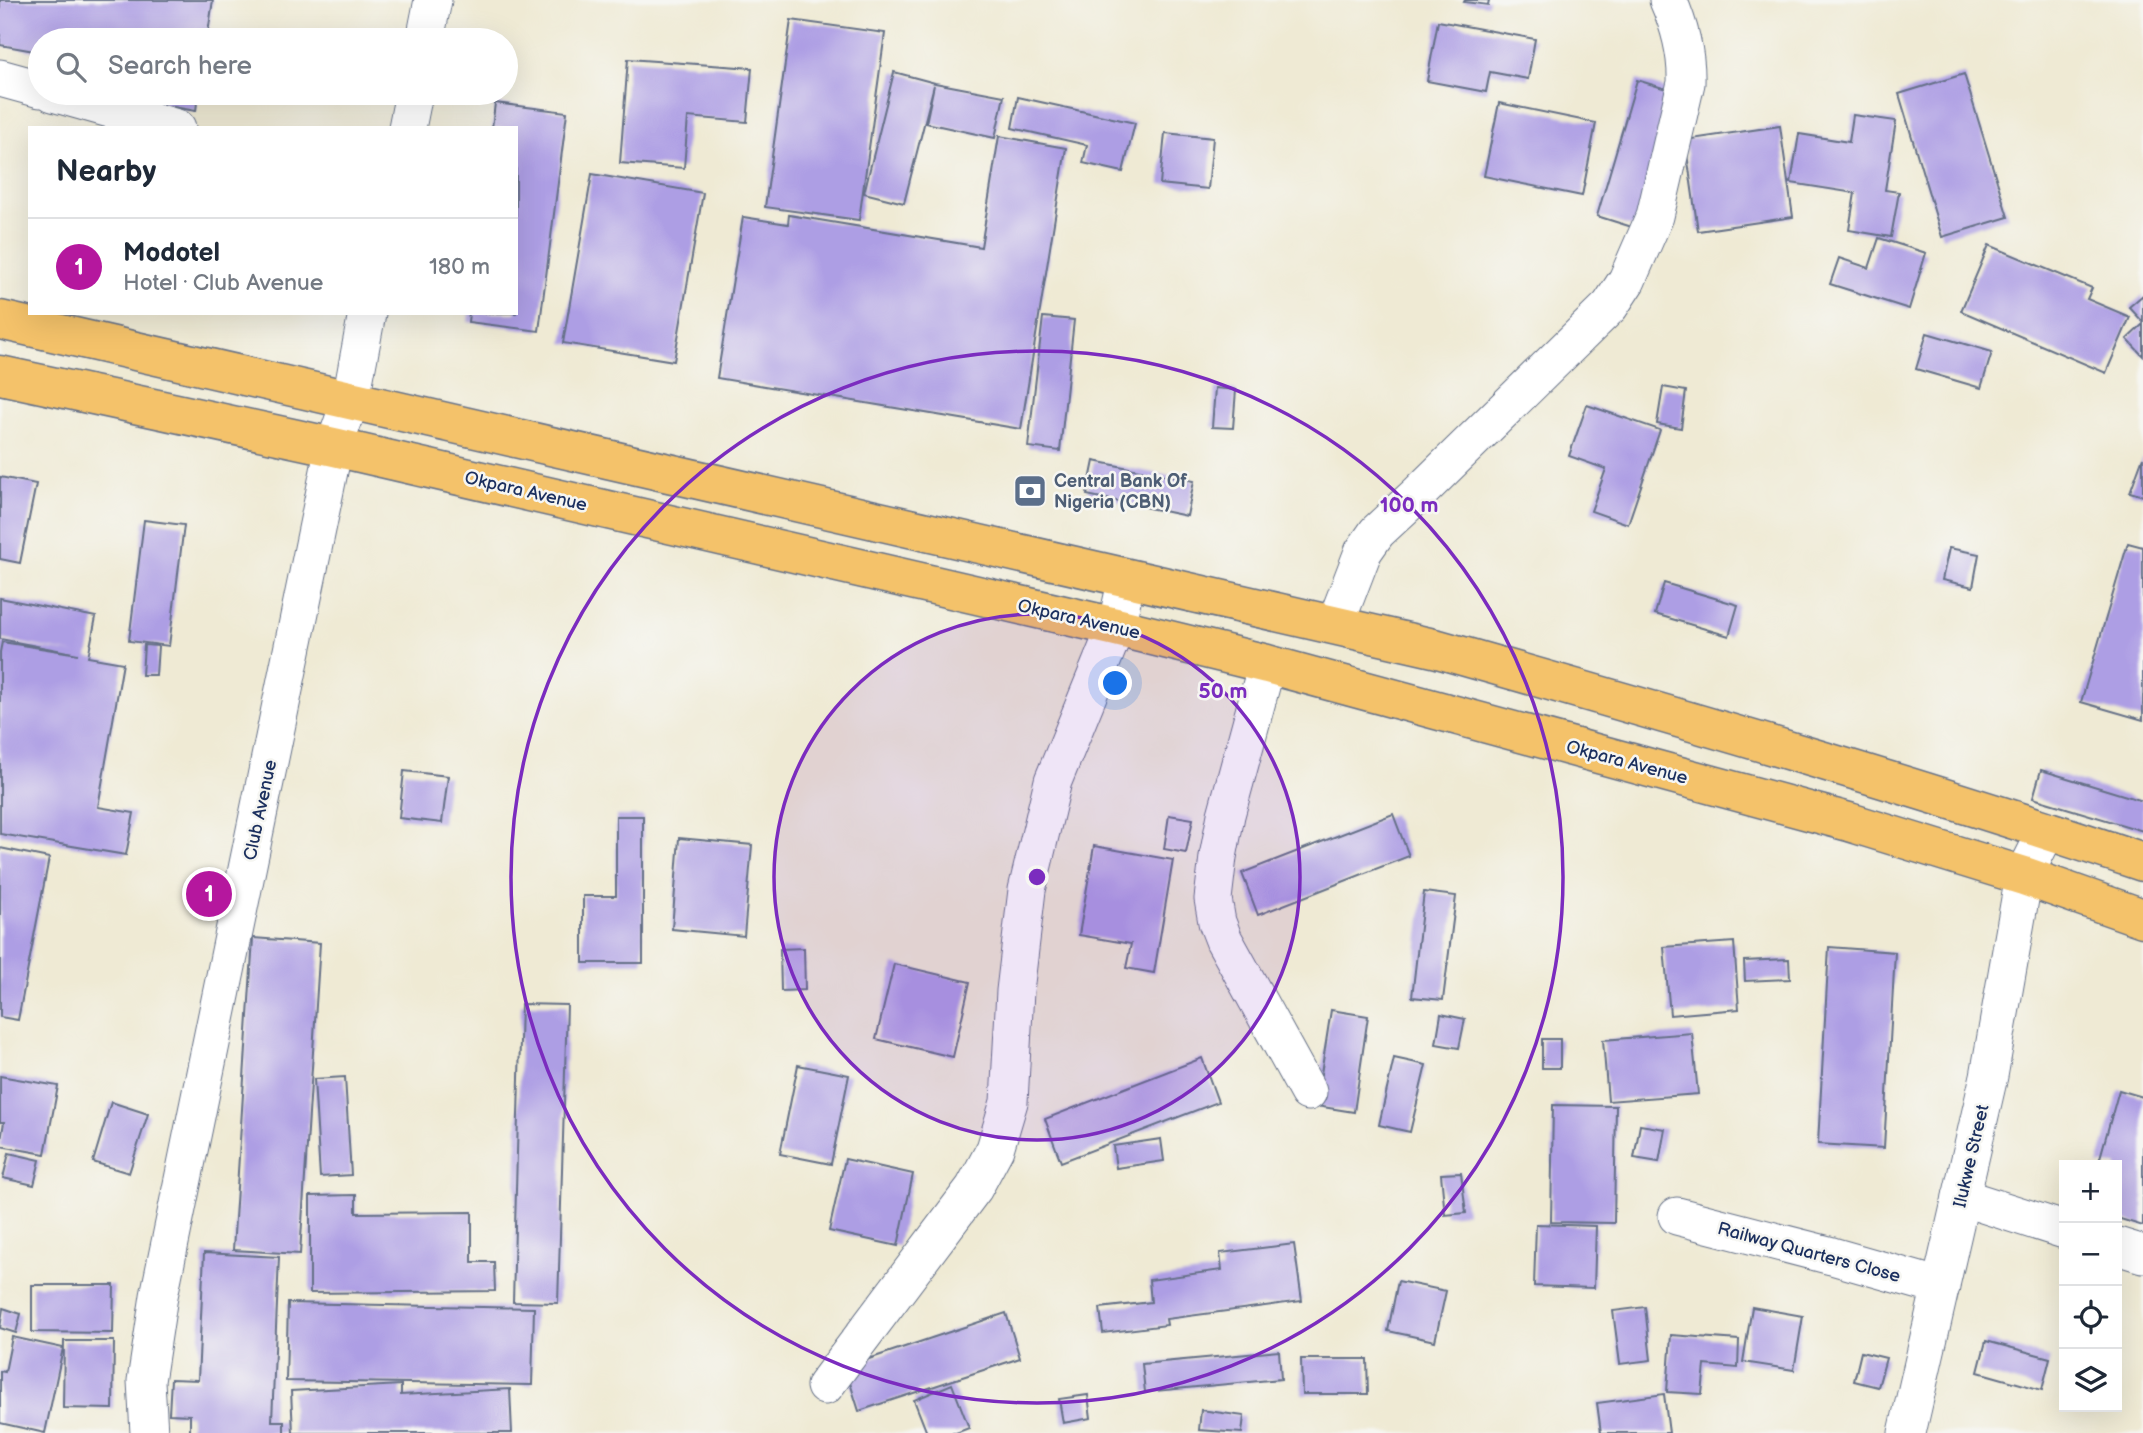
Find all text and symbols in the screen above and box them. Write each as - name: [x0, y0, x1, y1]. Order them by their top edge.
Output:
- search box: [28, 28, 518, 105]
- icon: search: [52, 48, 90, 86]
- text: Search here: [108, 51, 252, 82]
- text: Nearby: [56, 154, 156, 190]
- text: Modotel: [123, 238, 220, 269]
- text: 1: [74, 253, 84, 281]
- text: 180 m: [429, 253, 490, 281]
- text: Hotel · Club Avenue: [123, 269, 323, 297]
- street label: Okpara Avenue: [463, 467, 589, 516]
- place label: Central Bank Of Nigeria (CBN): [1054, 471, 1187, 513]
- bank icon: Central Bank Of Nigeria (CBN): [1011, 472, 1049, 510]
- text: 100 m: [1380, 493, 1438, 518]
- street label: Okpara Avenue: [1016, 595, 1142, 644]
- your location: [1098, 666, 1132, 700]
- text: 50 m: [1199, 679, 1247, 704]
- street label: Okpara Avenue: [1564, 736, 1690, 789]
- street label: Club Avenue: [240, 758, 281, 862]
- centre of rings: [1025, 865, 1049, 889]
- pin: 1: [186, 868, 232, 920]
- street label: Ilukwe Street: [1949, 1102, 1994, 1210]
- map controls: [2059, 1160, 2122, 1412]
- button: +: [2059, 1160, 2122, 1223]
- street label: Railway Quarters Close: [1715, 1218, 1903, 1287]
- button: −: [2059, 1223, 2122, 1286]
- button: locate: [2059, 1286, 2122, 1349]
- button: layers: [2059, 1349, 2122, 1412]

